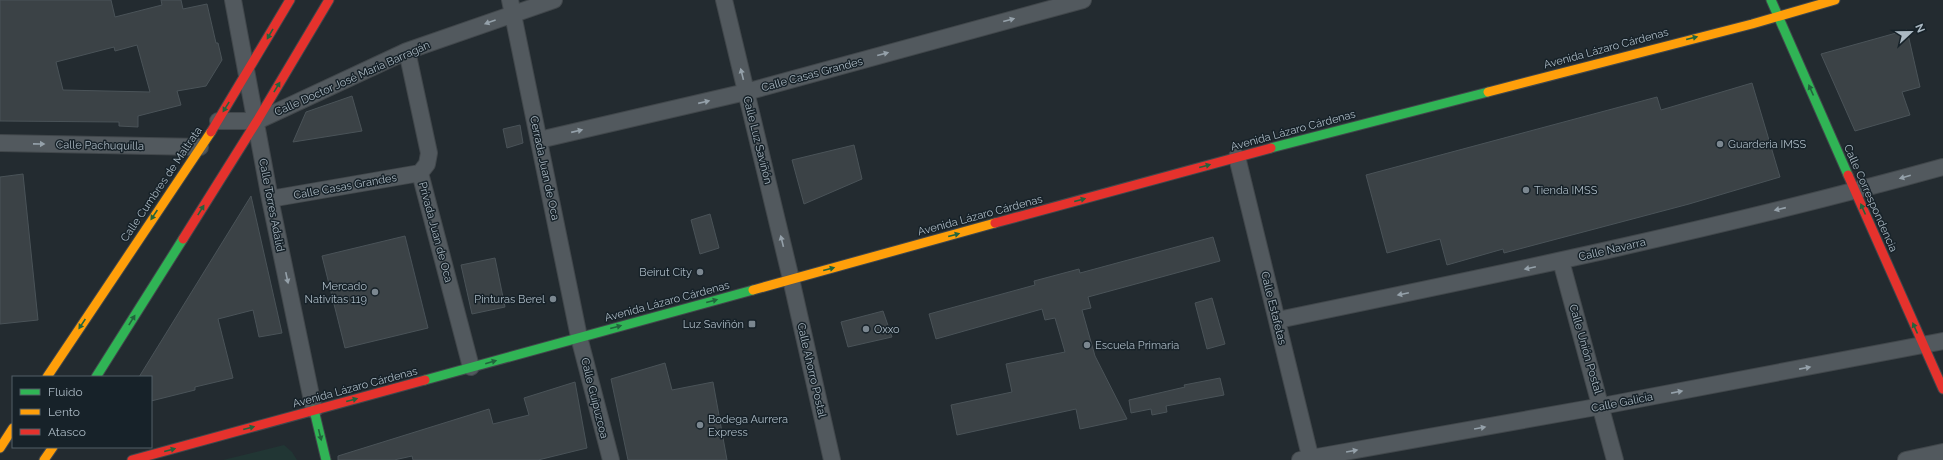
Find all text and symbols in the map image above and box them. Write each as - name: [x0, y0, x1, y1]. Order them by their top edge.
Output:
- north arrow: [1891, 12, 1931, 52]
- one-way arrow: [1003, 17, 1015, 23]
- one-way arrow: [484, 19, 496, 25]
- text: N: [1912, 22, 1927, 35]
- street label: Avenida Lázaro Cárdenas: [1542, 26, 1670, 71]
- one-way arrow: [267, 28, 274, 40]
- one-way arrow: [1686, 35, 1699, 41]
- street label: Calle Doctor José María Barragán: [273, 38, 432, 119]
- one-way arrow: [878, 51, 890, 57]
- street label: Calle Casas Grandes: [760, 55, 864, 94]
- one-way arrow: [738, 68, 744, 80]
- one-way arrow: [273, 81, 280, 93]
- one-way arrow: [1807, 83, 1813, 95]
- street label: Calle Luz Saviñón: [740, 95, 775, 185]
- one-way arrow: [697, 98, 710, 104]
- one-way arrow: [223, 101, 230, 113]
- street label: Avenida Lázaro Cárdenas: [1229, 108, 1357, 153]
- street label: Cerrada Juan de Oca: [527, 115, 562, 222]
- street label: Calle Cumbres de Maltrata: [118, 124, 205, 244]
- one-way arrow: [571, 128, 583, 134]
- street label: Calle Pachuquilla: [56, 138, 144, 153]
- place label: Guarderia IMSS: [1728, 138, 1807, 151]
- marker: Guarderia IMSS: [1715, 139, 1725, 149]
- one-way arrow: [33, 141, 46, 147]
- street label: Calle Correspondencia: [1841, 143, 1900, 254]
- street label: Calle Torres Adalid: [256, 157, 287, 253]
- one-way arrow: [1199, 163, 1211, 169]
- street label: Calle Casas Grandes: [293, 171, 398, 202]
- one-way arrow: [1899, 174, 1911, 180]
- street label: Privada Juan de Oca: [416, 180, 455, 284]
- place label: Tienda IMSS: [1534, 184, 1598, 197]
- marker: Tienda IMSS: [1521, 185, 1531, 195]
- street label: Avenida Lázaro Cárdenas: [916, 193, 1044, 238]
- one-way arrow: [1074, 197, 1086, 203]
- one-way arrow: [1860, 203, 1866, 214]
- one-way arrow: [197, 205, 205, 215]
- one-way arrow: [1773, 207, 1786, 213]
- one-way arrow: [150, 210, 158, 221]
- one-way arrow: [949, 232, 961, 238]
- one-way arrow: [779, 235, 785, 248]
- street label: Calle Navarra: [1577, 235, 1647, 264]
- one-way arrow: [1524, 265, 1536, 271]
- place label: Beirut City: [639, 266, 692, 279]
- one-way arrow: [823, 266, 835, 272]
- marker: Beirut City: [695, 267, 705, 277]
- street label: Calle Estafetas: [1258, 270, 1289, 346]
- one-way arrow: [284, 271, 290, 284]
- street label: Avenida Lázaro Cárdenas: [603, 279, 731, 324]
- place label: Mercado Nativitas 119: [305, 280, 367, 306]
- marker: Mercado Nativitas 119: [370, 287, 380, 297]
- one-way arrow: [1397, 291, 1409, 297]
- place label: Pinturas Berel: [474, 293, 545, 306]
- marker: Pinturas Berel: [548, 294, 558, 304]
- one-way arrow: [707, 298, 719, 304]
- street label: Calle Unión Postal: [1566, 303, 1605, 396]
- one-way arrow: [128, 315, 136, 325]
- one-way arrow: [79, 318, 86, 330]
- place label: Luz Saviñón: [683, 318, 744, 331]
- marker: Luz Saviñón: [747, 319, 757, 329]
- street label: Calle Ahorro Postal: [794, 321, 829, 419]
- one-way arrow: [1912, 322, 1918, 333]
- place label: Oxxo: [874, 323, 900, 336]
- one-way arrow: [610, 324, 622, 330]
- marker: Oxxo: [861, 324, 871, 334]
- place label: Escuela Primaria: [1095, 339, 1179, 352]
- marker: Escuela Primaria: [1082, 340, 1092, 350]
- street label: Calle Guipuzcoa: [578, 356, 611, 440]
- one-way arrow: [485, 359, 497, 365]
- one-way arrow: [1798, 364, 1811, 370]
- street label: Avenida Lázaro Cárdenas: [291, 365, 419, 410]
- legend: [12, 376, 152, 448]
- text: Fluido: [48, 385, 83, 399]
- one-way arrow: [1671, 389, 1683, 395]
- street label: Calle Galicia: [1590, 390, 1654, 415]
- one-way arrow: [346, 397, 358, 403]
- text: Lento: [48, 405, 80, 419]
- place label: Bodega Aurrera Express: [708, 413, 788, 439]
- marker: Bodega Aurrera Express: [695, 420, 705, 430]
- text: Atasco: [48, 425, 86, 439]
- one-way arrow: [243, 425, 255, 431]
- one-way arrow: [1474, 425, 1486, 431]
- one-way arrow: [318, 429, 324, 441]
- one-way arrow: [164, 446, 176, 452]
- one-way arrow: [1346, 447, 1358, 453]

